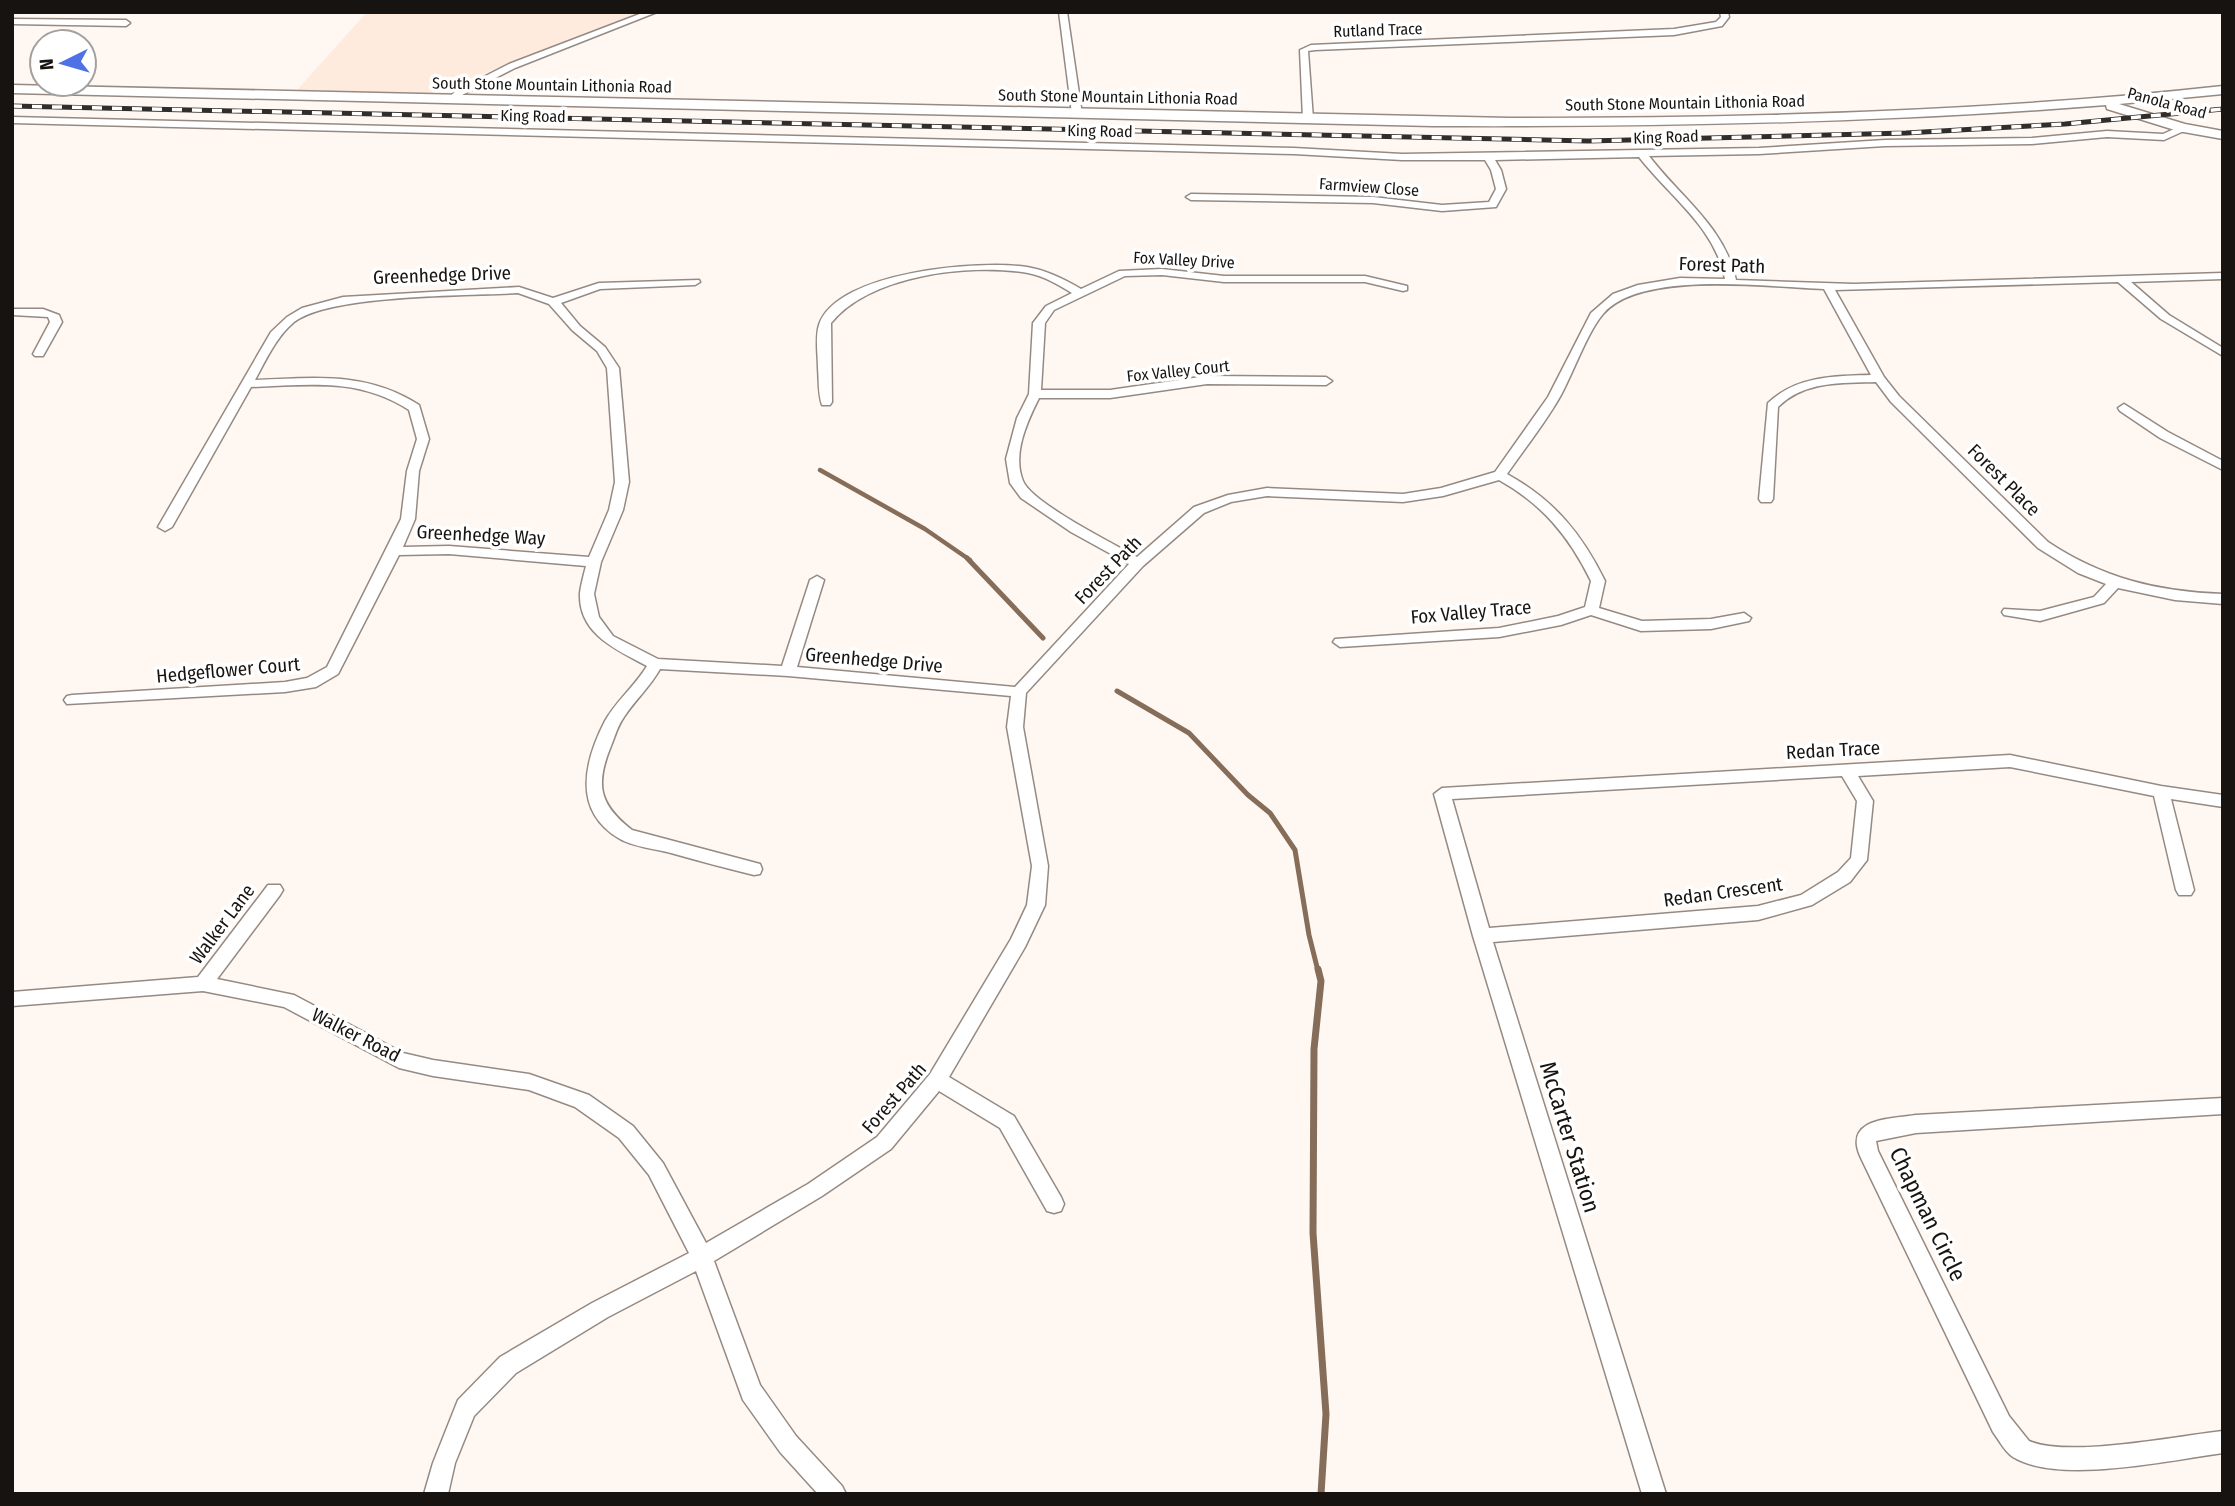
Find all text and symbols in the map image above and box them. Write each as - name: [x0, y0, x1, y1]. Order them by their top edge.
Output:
- street label: Rutland Trace: [1333, 19, 1423, 41]
- north arrow: [28, 28, 98, 98]
- text: N: [35, 58, 59, 71]
- street label: South Stone Mountain Lithonia Road: [432, 73, 672, 97]
- street label: Panola Road: [2125, 83, 2209, 123]
- street label: South Stone Mountain Lithonia Road: [998, 85, 1238, 109]
- street label: South Stone Mountain Lithonia Road: [1565, 91, 1805, 115]
- street label: King Road: [500, 106, 566, 126]
- street label: King Road: [1067, 121, 1133, 141]
- street label: King Road: [1633, 126, 1699, 148]
- street label: Farmview Close: [1318, 174, 1420, 200]
- street label: Fox Valley Drive: [1133, 248, 1235, 272]
- street label: Forest Path: [1678, 252, 1766, 278]
- street label: Greenhedge Drive: [373, 261, 511, 289]
- street label: Fox Valley Court: [1126, 356, 1231, 386]
- street label: Forest Place: [1963, 439, 2045, 521]
- street label: Greenhedge Way: [416, 520, 547, 550]
- street label: Forest Path: [1070, 531, 1146, 609]
- street label: Fox Valley Trace: [1410, 595, 1532, 629]
- street label: Greenhedge Drive: [804, 643, 944, 677]
- street label: Hedgeflower Court: [155, 652, 302, 688]
- street label: Redan Trace: [1785, 736, 1881, 764]
- street label: Redan Crescent: [1662, 872, 1785, 912]
- street label: Walker Lane: [185, 880, 259, 968]
- street label: Walker Road: [308, 1003, 404, 1067]
- street label: Forest Path: [857, 1058, 931, 1138]
- street label: McCarter Station: [1534, 1058, 1606, 1216]
- street label: Chapman Circle: [1884, 1142, 1972, 1286]

